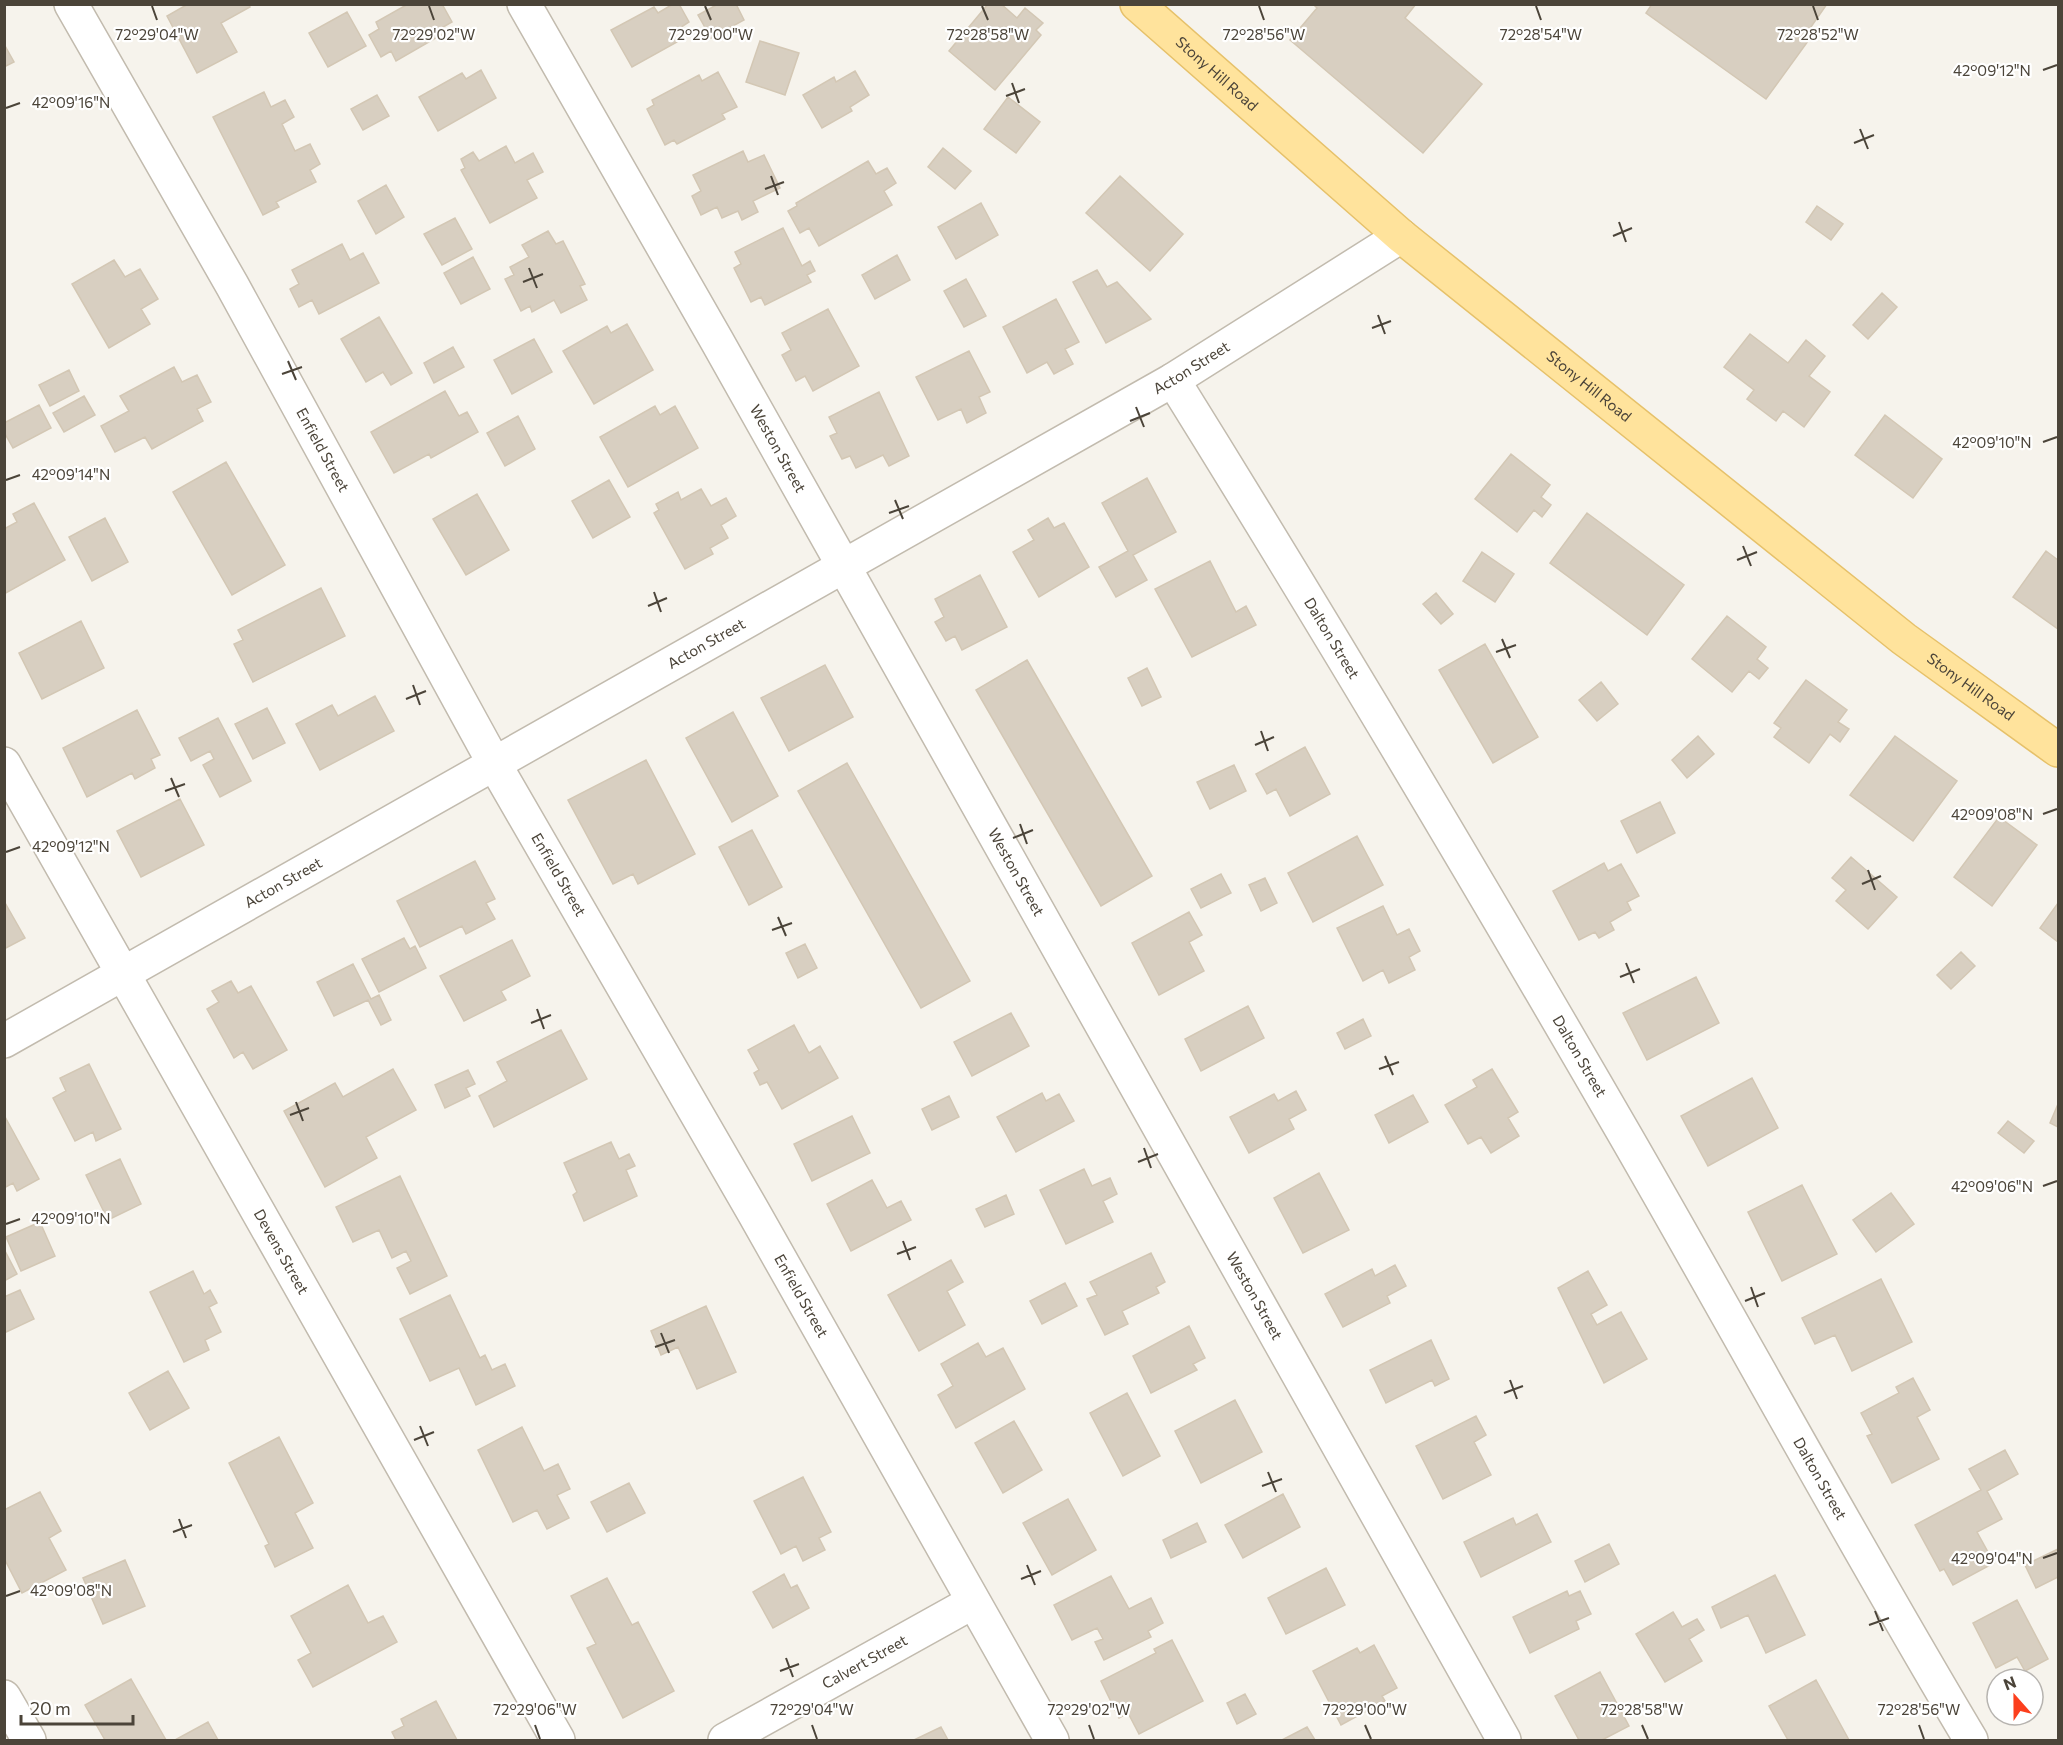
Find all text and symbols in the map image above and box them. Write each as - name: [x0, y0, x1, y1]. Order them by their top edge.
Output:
- text: 72°29'04"W: [115, 25, 199, 43]
- text: 72°29'02"W: [393, 25, 475, 43]
- text: 72°29'00"W: [669, 25, 753, 43]
- text: 72°28'58"W: [947, 25, 1029, 43]
- text: 72°28'56"W: [1223, 25, 1305, 43]
- text: 72°28'54"W: [1500, 25, 1582, 43]
- text: 72°28'52"W: [1777, 25, 1859, 43]
- street label: Stony Hill Road: [1172, 32, 1262, 114]
- text: 42°09'12"N: [1953, 61, 2031, 79]
- text: 42°09'16"N: [32, 93, 110, 111]
- street label: Acton Street: [1150, 337, 1232, 397]
- street label: Stony Hill Road: [1543, 346, 1635, 425]
- street label: Weston Street: [747, 401, 810, 495]
- street label: Enfield Street: [293, 404, 354, 495]
- text: 42°09'10"N: [1952, 433, 2032, 451]
- text: 42°09'14"N: [32, 465, 110, 483]
- street label: Dalton Street: [1301, 594, 1364, 682]
- street label: Acton Street: [664, 614, 748, 672]
- street label: Stony Hill Road: [1924, 649, 2018, 724]
- text: 42°09'08"N: [1951, 805, 2033, 823]
- street label: Weston Street: [985, 825, 1049, 919]
- street label: Enfield Street: [528, 830, 590, 919]
- text: 42°09'12"N: [32, 837, 110, 855]
- street label: Acton Street: [241, 853, 325, 911]
- street label: Dalton Street: [1549, 1012, 1611, 1100]
- text: 42°09'06"N: [1951, 1177, 2033, 1195]
- street label: Devens Street: [251, 1206, 313, 1297]
- text: 42°09'10"N: [31, 1209, 111, 1227]
- street label: Weston Street: [1223, 1248, 1287, 1343]
- street label: Enfield Street: [771, 1251, 833, 1340]
- street label: Dalton Street: [1790, 1434, 1851, 1523]
- text: 42°09'04"N: [1951, 1549, 2033, 1567]
- text: 42°09'08"N: [30, 1581, 112, 1599]
- street label: Calvert Street: [819, 1630, 910, 1692]
- north arrow: [1985, 1667, 2045, 1727]
- text: N: [2000, 1672, 2018, 1694]
- scale bar: [21, 1688, 134, 1726]
- text: 20 m: [30, 1697, 71, 1719]
- text: 72°29'06"W: [493, 1700, 577, 1718]
- text: 72°29'04"W: [770, 1700, 854, 1718]
- text: 72°29'02"W: [1048, 1700, 1130, 1718]
- text: 72°29'00"W: [1323, 1700, 1407, 1718]
- text: 72°28'58"W: [1601, 1700, 1683, 1718]
- text: 72°28'56"W: [1878, 1700, 1960, 1718]

